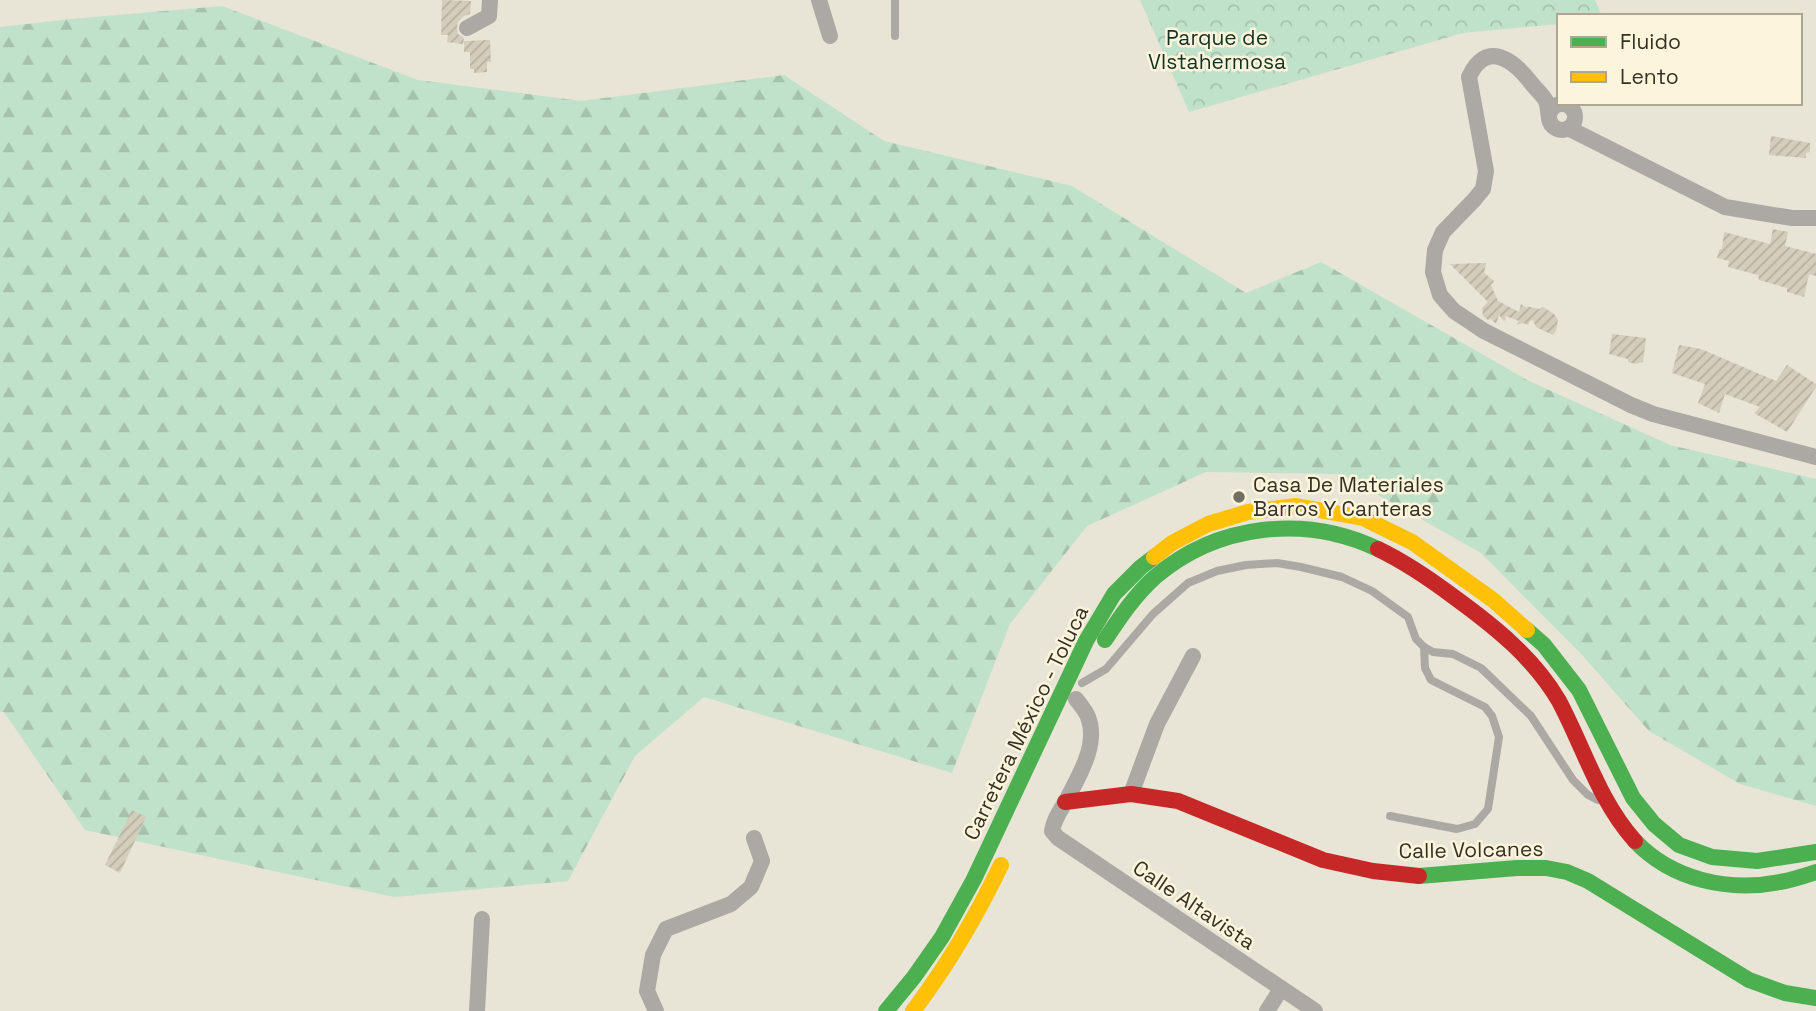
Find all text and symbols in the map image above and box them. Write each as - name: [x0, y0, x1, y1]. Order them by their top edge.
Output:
- legend: [1557, 14, 1802, 105]
- park label: Parque de VIstahermosa: [1148, 24, 1286, 75]
- text: Fluido: [1620, 28, 1681, 55]
- text: Lento: [1620, 63, 1679, 90]
- place label: Casa De Materiales Barros Y Canteras: [1253, 471, 1444, 522]
- marker: Casa De Materiales Barros Y Canteras: [1231, 489, 1247, 505]
- street label: Carretera México - Toluca: [957, 601, 1094, 844]
- street label: Calle Volcanes: [1398, 835, 1544, 864]
- street label: Calle Altavista: [1128, 854, 1261, 955]

